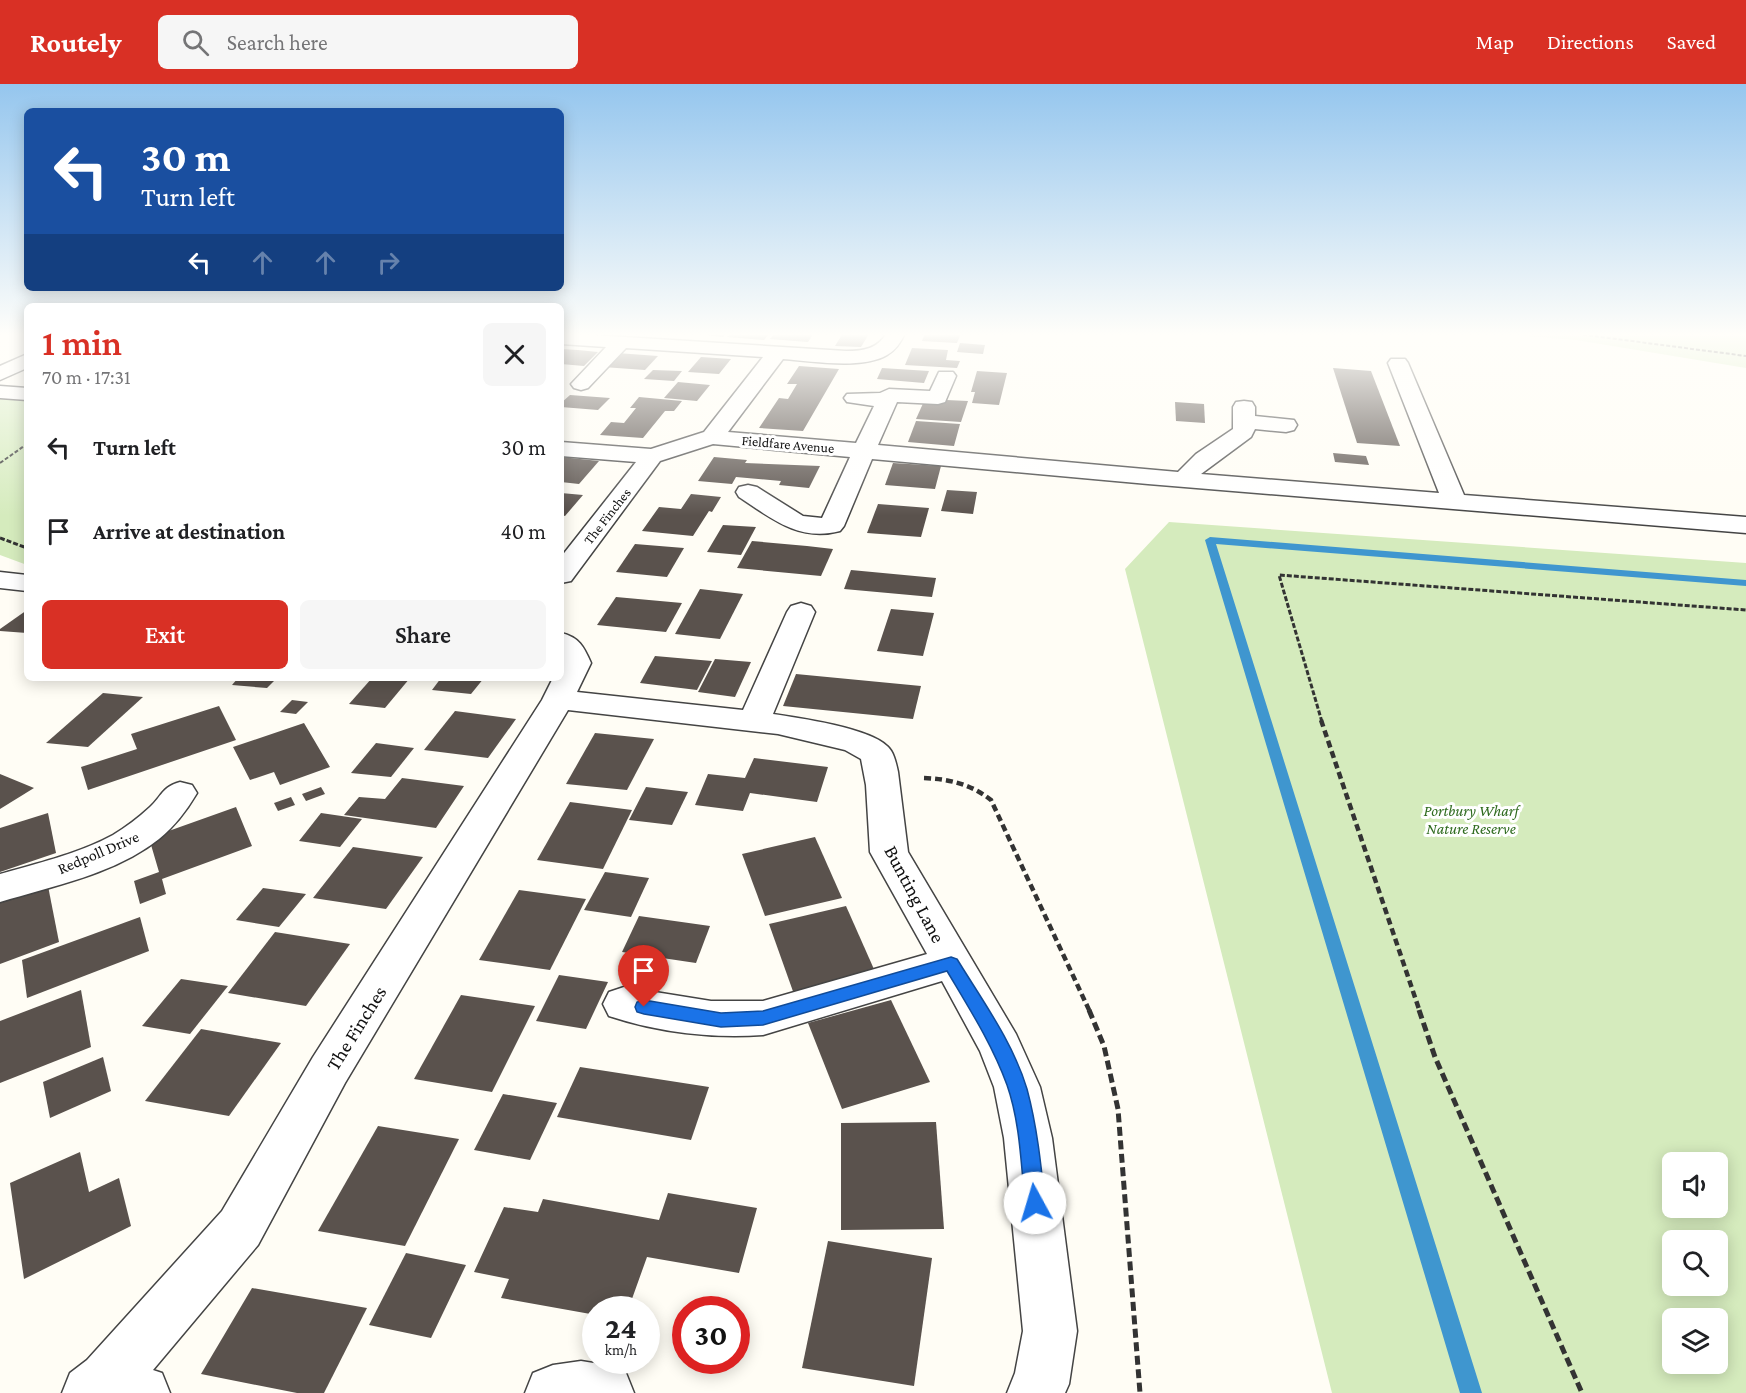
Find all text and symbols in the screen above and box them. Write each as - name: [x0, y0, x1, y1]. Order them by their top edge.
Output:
- search box: [158, 15, 578, 69]
- icon: search: [179, 26, 212, 59]
- text: Routely: [30, 27, 122, 58]
- text: Search here: [227, 30, 328, 55]
- text: Map: [1476, 30, 1514, 54]
- text: Directions: [1547, 30, 1634, 54]
- text: Saved: [1667, 30, 1716, 54]
- icon: left: [42, 132, 120, 210]
- text: 30 m: [141, 133, 231, 180]
- text: Turn left: [141, 182, 235, 212]
- icon: left: [183, 246, 216, 279]
- icon: ahead: [246, 246, 279, 279]
- icon: ahead: [309, 246, 342, 279]
- icon: right: [372, 246, 405, 279]
- text: 1 min: [42, 323, 122, 363]
- button: close: [483, 323, 546, 386]
- text: 70 m · 17:31: [42, 366, 131, 388]
- icon: left: [42, 431, 75, 464]
- street label: Fieldfare Avenue: [741, 432, 835, 456]
- text: Turn left: [93, 435, 176, 460]
- text: 30 m: [501, 435, 546, 460]
- street label: The Finches: [580, 485, 634, 547]
- icon: arrive: [42, 515, 75, 548]
- text: Arrive at destination: [93, 519, 285, 544]
- text: 40 m: [501, 519, 546, 544]
- button: Exit: [42, 600, 288, 669]
- button: Share: [300, 600, 546, 669]
- park label: Portbury Wharf Nature Reserve: [1423, 802, 1521, 837]
- street label: Redpoll Drive: [55, 828, 142, 878]
- street label: Bunting Lane: [879, 842, 950, 947]
- pin: [618, 945, 669, 1007]
- icon: arrive: [627, 954, 660, 987]
- street label: The Finches: [321, 982, 391, 1074]
- map controls: [1662, 1152, 1728, 1374]
- button: sound: [1662, 1152, 1728, 1218]
- position arrow: [1003, 1171, 1067, 1235]
- button: search: [1662, 1230, 1728, 1296]
- speed limit sign: 30: [672, 1296, 750, 1374]
- button: layers: [1662, 1308, 1728, 1374]
- text: 24: [605, 1311, 637, 1344]
- text: km/h: [605, 1342, 637, 1358]

